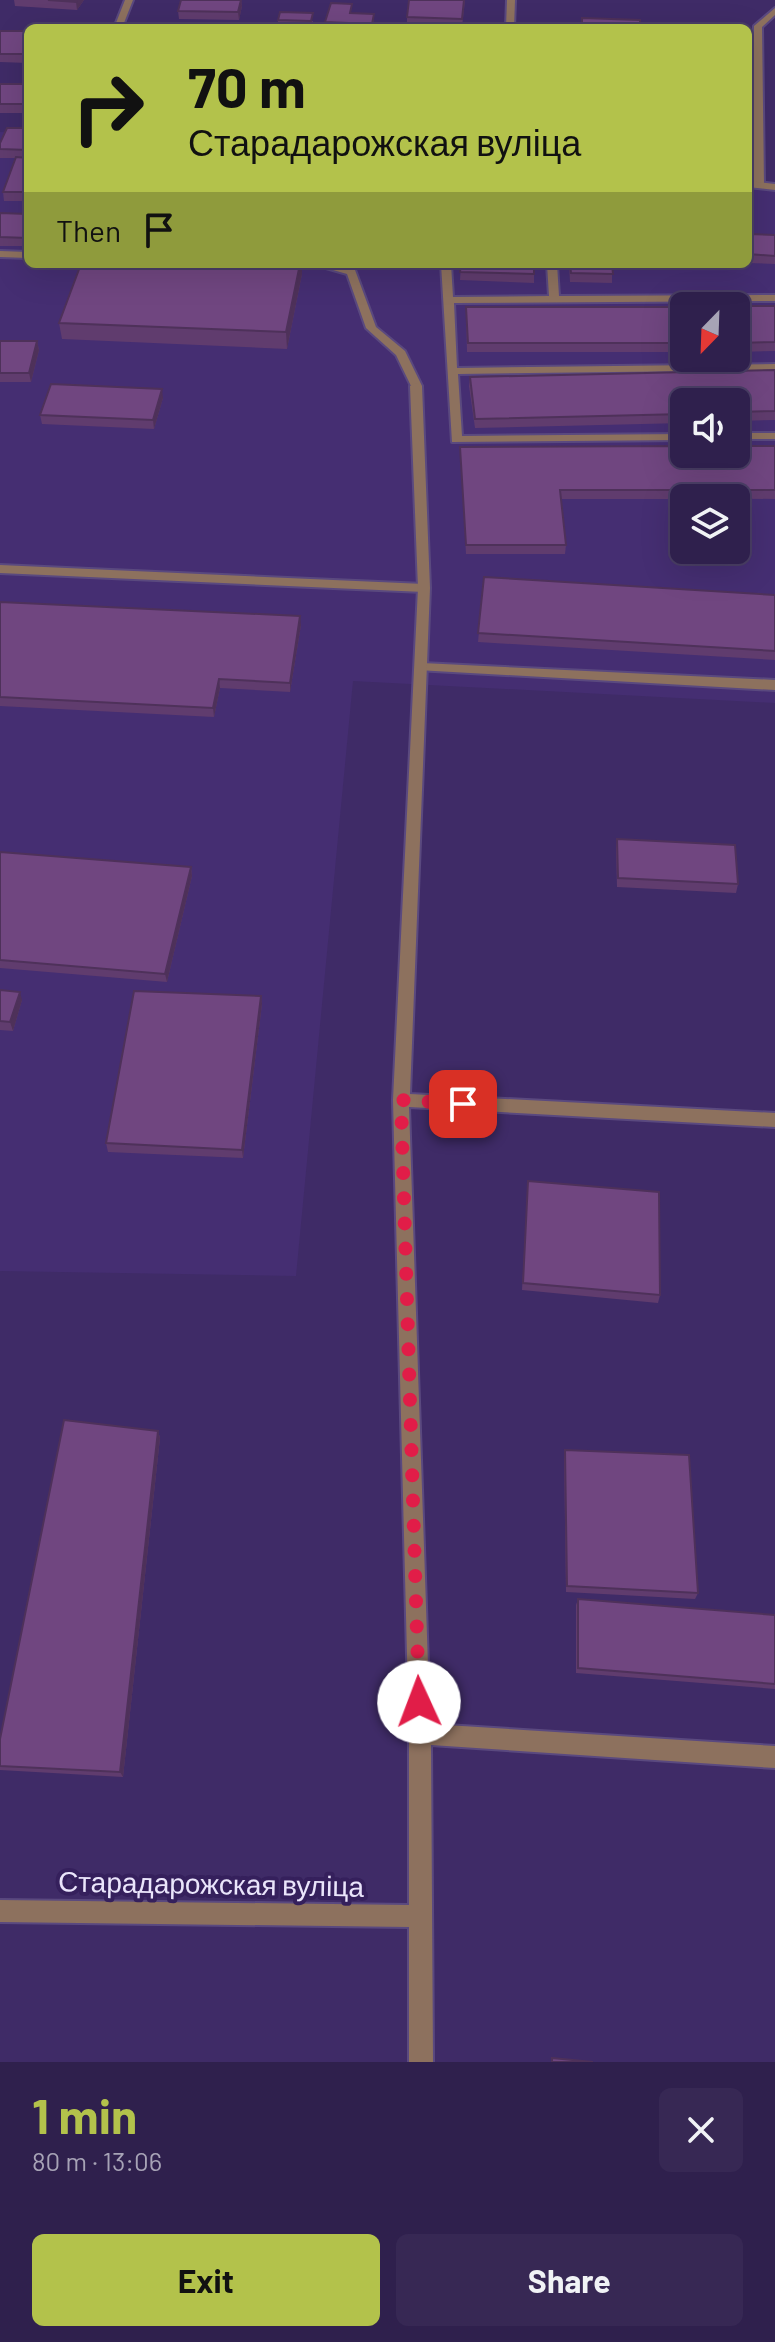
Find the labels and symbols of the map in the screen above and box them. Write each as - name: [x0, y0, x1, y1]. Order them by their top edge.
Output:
- north arrow: [670, 292, 750, 372]
- pin: [429, 1070, 497, 1138]
- position arrow: [377, 1660, 461, 1744]
- street label: Старадарожская вуліца: [58, 1863, 365, 1903]

